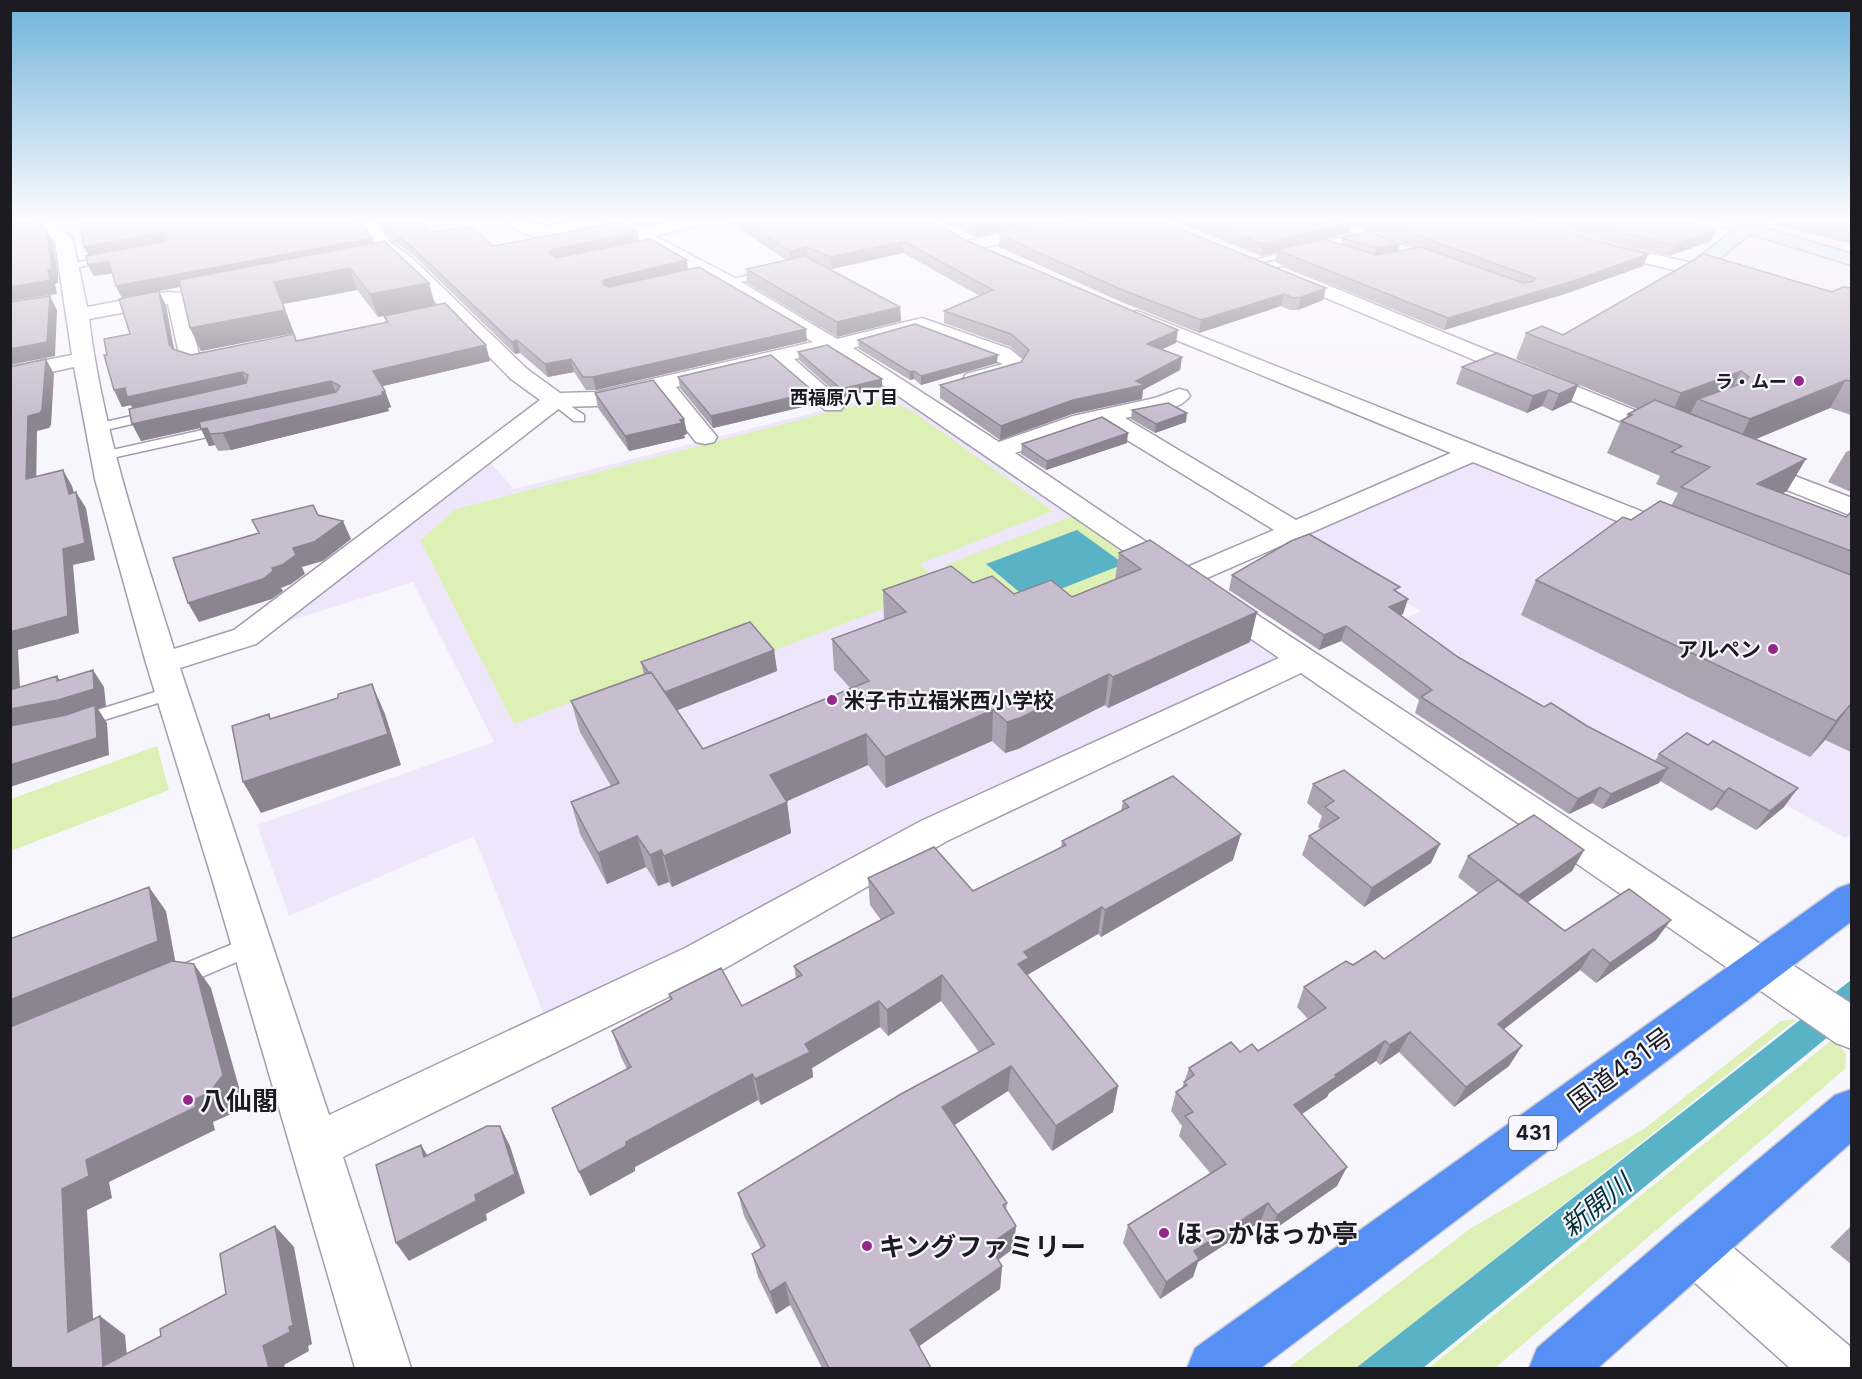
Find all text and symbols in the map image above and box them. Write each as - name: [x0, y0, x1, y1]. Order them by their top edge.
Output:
- place label: ラ・ムー: [1715, 371, 1787, 392]
- marker: ラ・ムー: [1792, 374, 1806, 388]
- district label: 西福原八丁目: [790, 387, 898, 408]
- place label: アルペン: [1677, 637, 1761, 662]
- marker: アルペン: [1766, 642, 1780, 656]
- place label: 米子市立福米西小学校: [844, 688, 1054, 713]
- marker: 米子市立福米西小学校: [825, 693, 839, 707]
- street label: 国道431号: [1562, 1021, 1678, 1117]
- place label: 八仙閣: [200, 1085, 278, 1116]
- marker: 八仙閣: [181, 1093, 195, 1107]
- road number: 431: [1509, 1116, 1557, 1150]
- water label: 新開川: [1554, 1165, 1640, 1243]
- place label: ほっかほっか亭: [1176, 1218, 1358, 1249]
- marker: ほっかほっか亭: [1157, 1226, 1171, 1240]
- place label: キングファミリー: [879, 1231, 1086, 1262]
- marker: キングファミリー: [860, 1239, 874, 1253]

